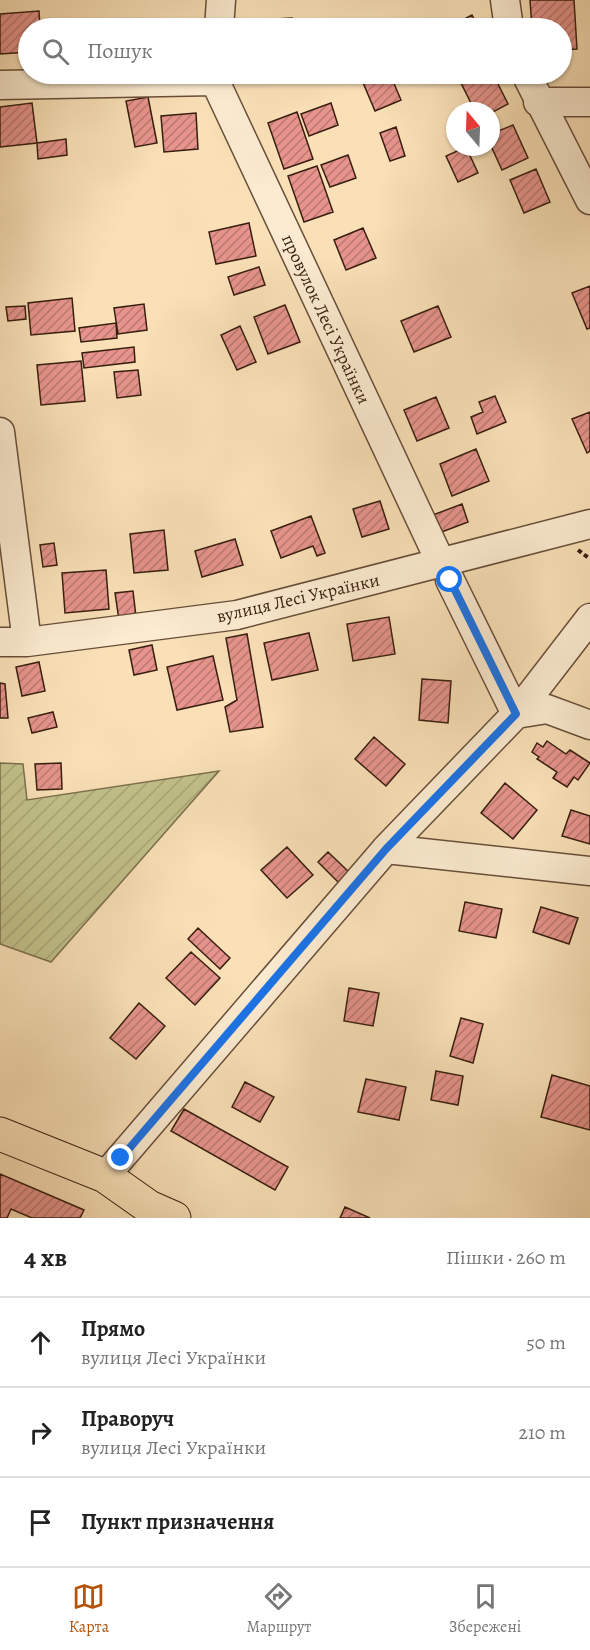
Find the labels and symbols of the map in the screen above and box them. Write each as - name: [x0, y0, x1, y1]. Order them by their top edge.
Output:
- north arrow: [446, 102, 500, 156]
- street label: провулок Лесі Українки: [276, 230, 376, 408]
- route start: [436, 566, 462, 592]
- street label: вулиця Лесі Українки: [214, 568, 382, 628]
- route end: [107, 1144, 133, 1170]

